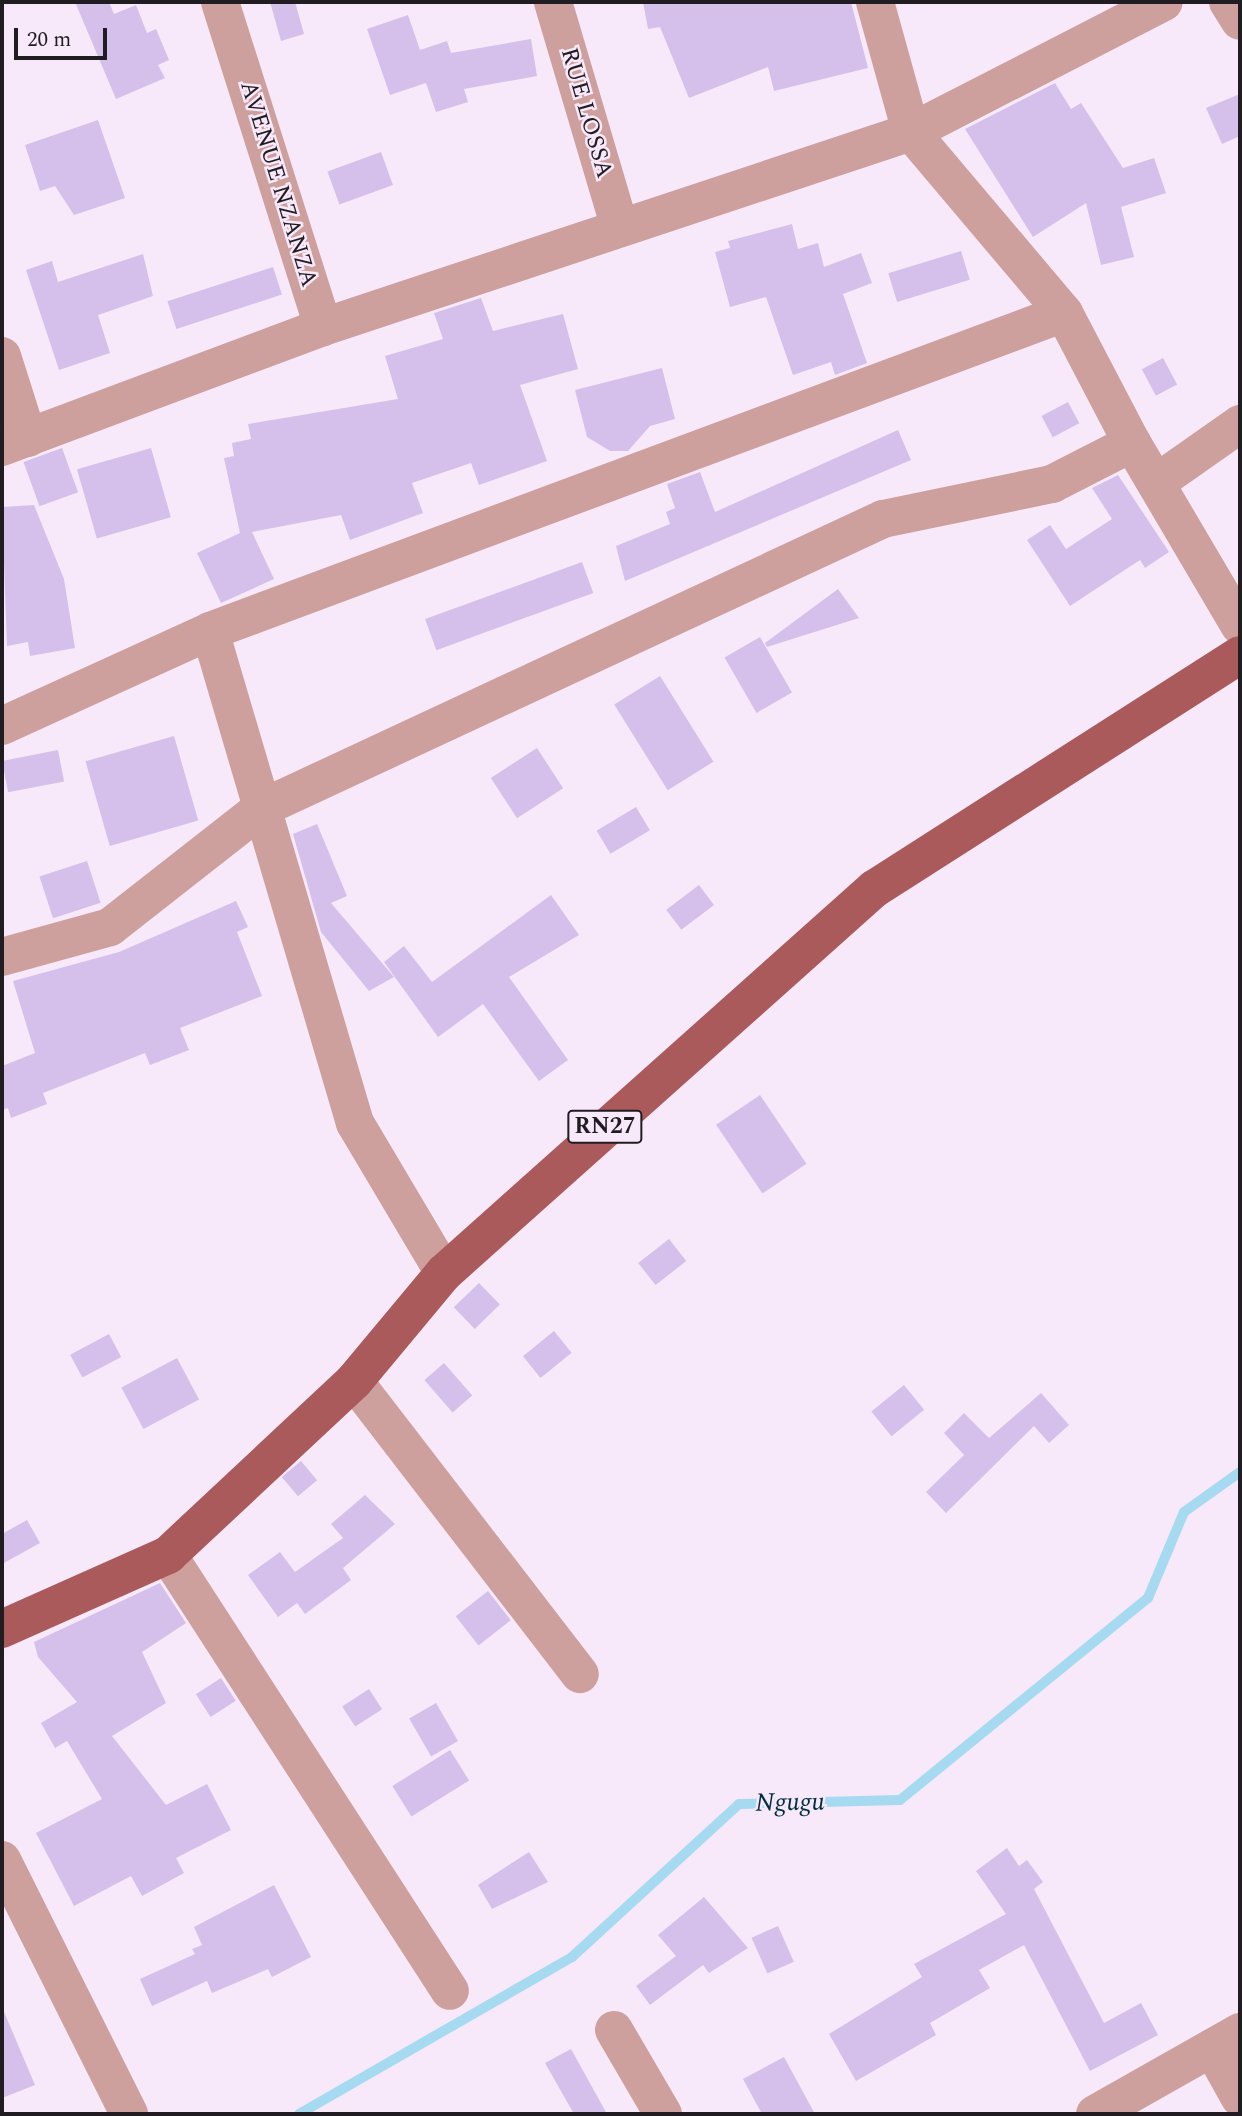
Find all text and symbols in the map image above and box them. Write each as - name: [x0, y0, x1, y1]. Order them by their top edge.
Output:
- scale bar: [18, 14, 110, 58]
- text: 20 m: [27, 24, 71, 56]
- street label: RUE LOSSA: [554, 45, 618, 181]
- street label: AVENUE NZANZA: [233, 77, 323, 291]
- road number: RN27: [566, 1108, 644, 1146]
- water label: Ngugu: [755, 1787, 825, 1819]

